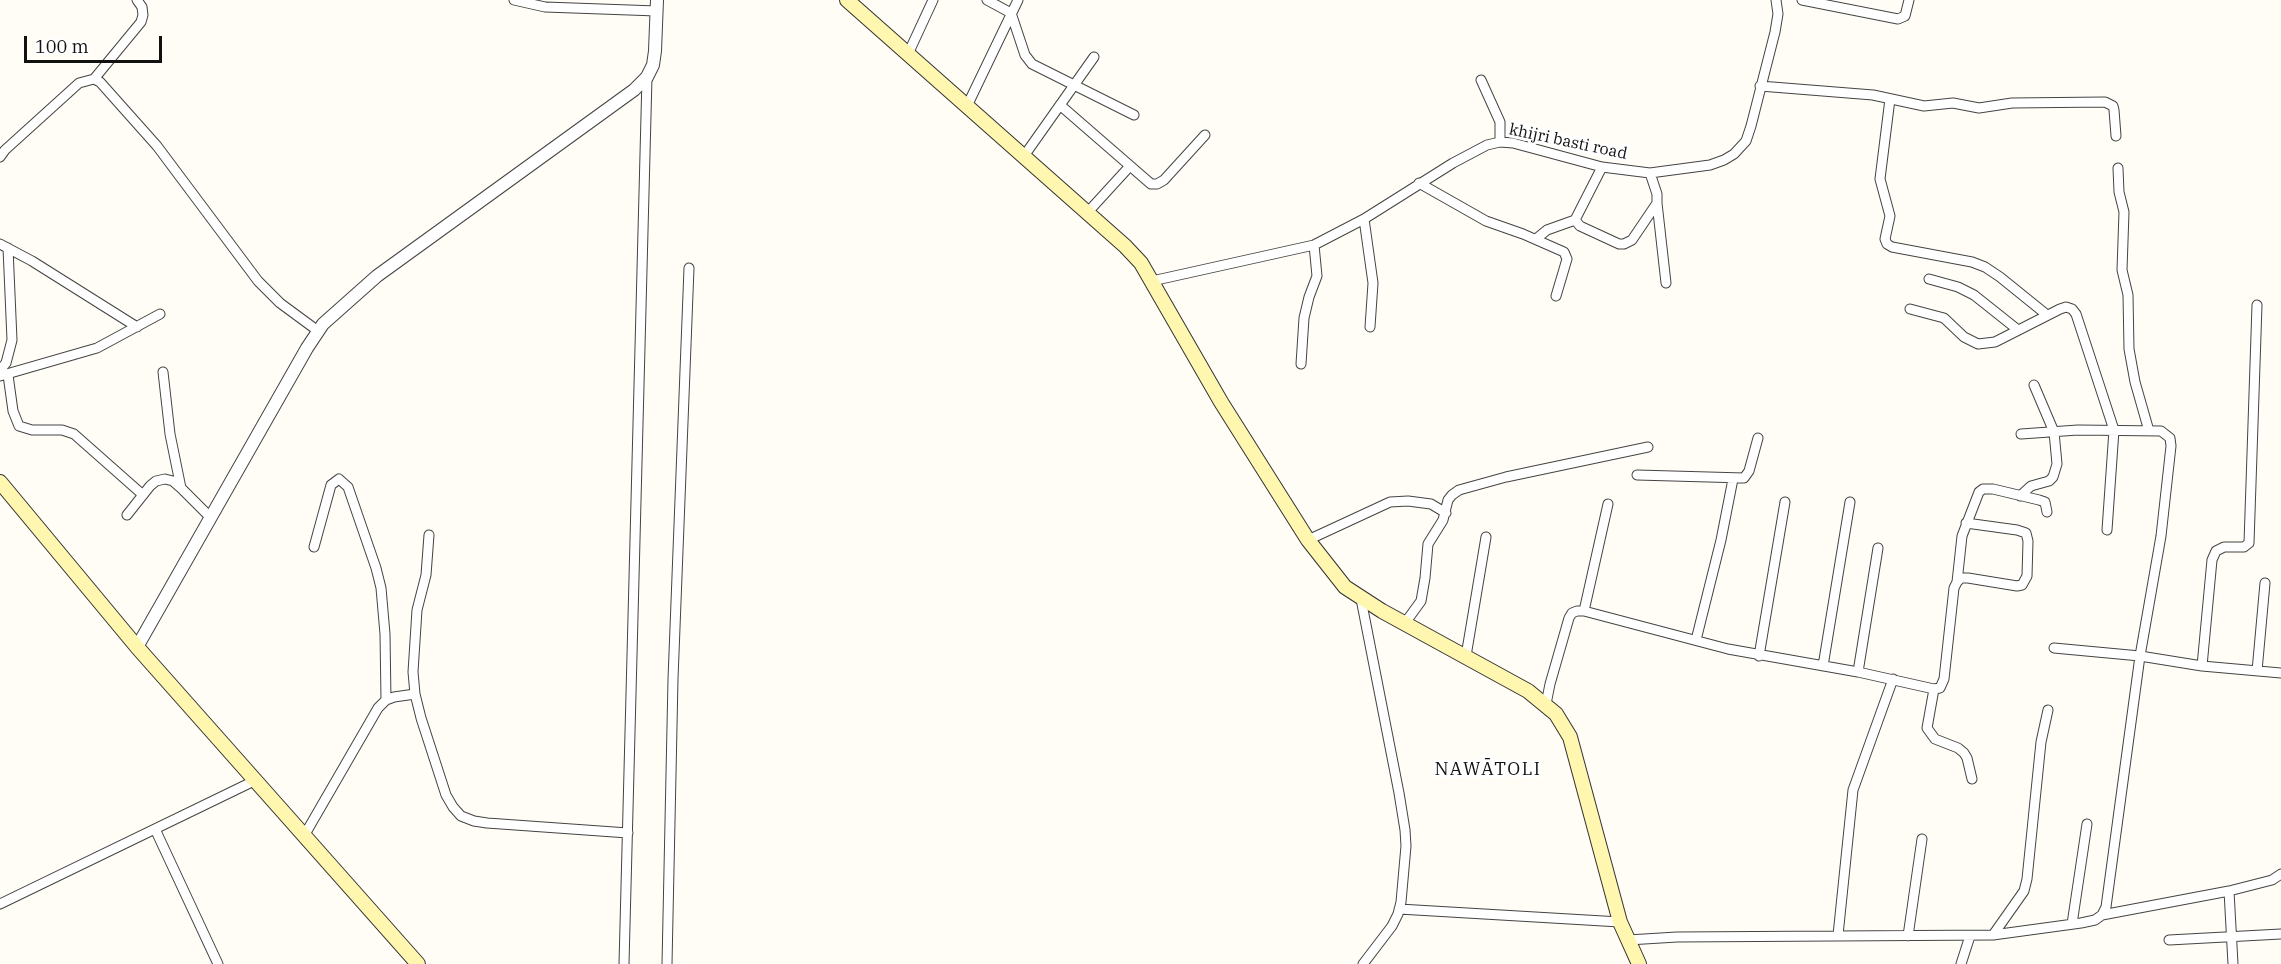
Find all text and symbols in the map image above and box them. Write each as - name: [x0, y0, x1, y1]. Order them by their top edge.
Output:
- scale bar: [27, 24, 165, 62]
- text: 100 m: [35, 35, 89, 58]
- street label: khijri basti road: [1507, 120, 1629, 164]
- district label: NAWĀTOLI: [1434, 759, 1542, 781]

